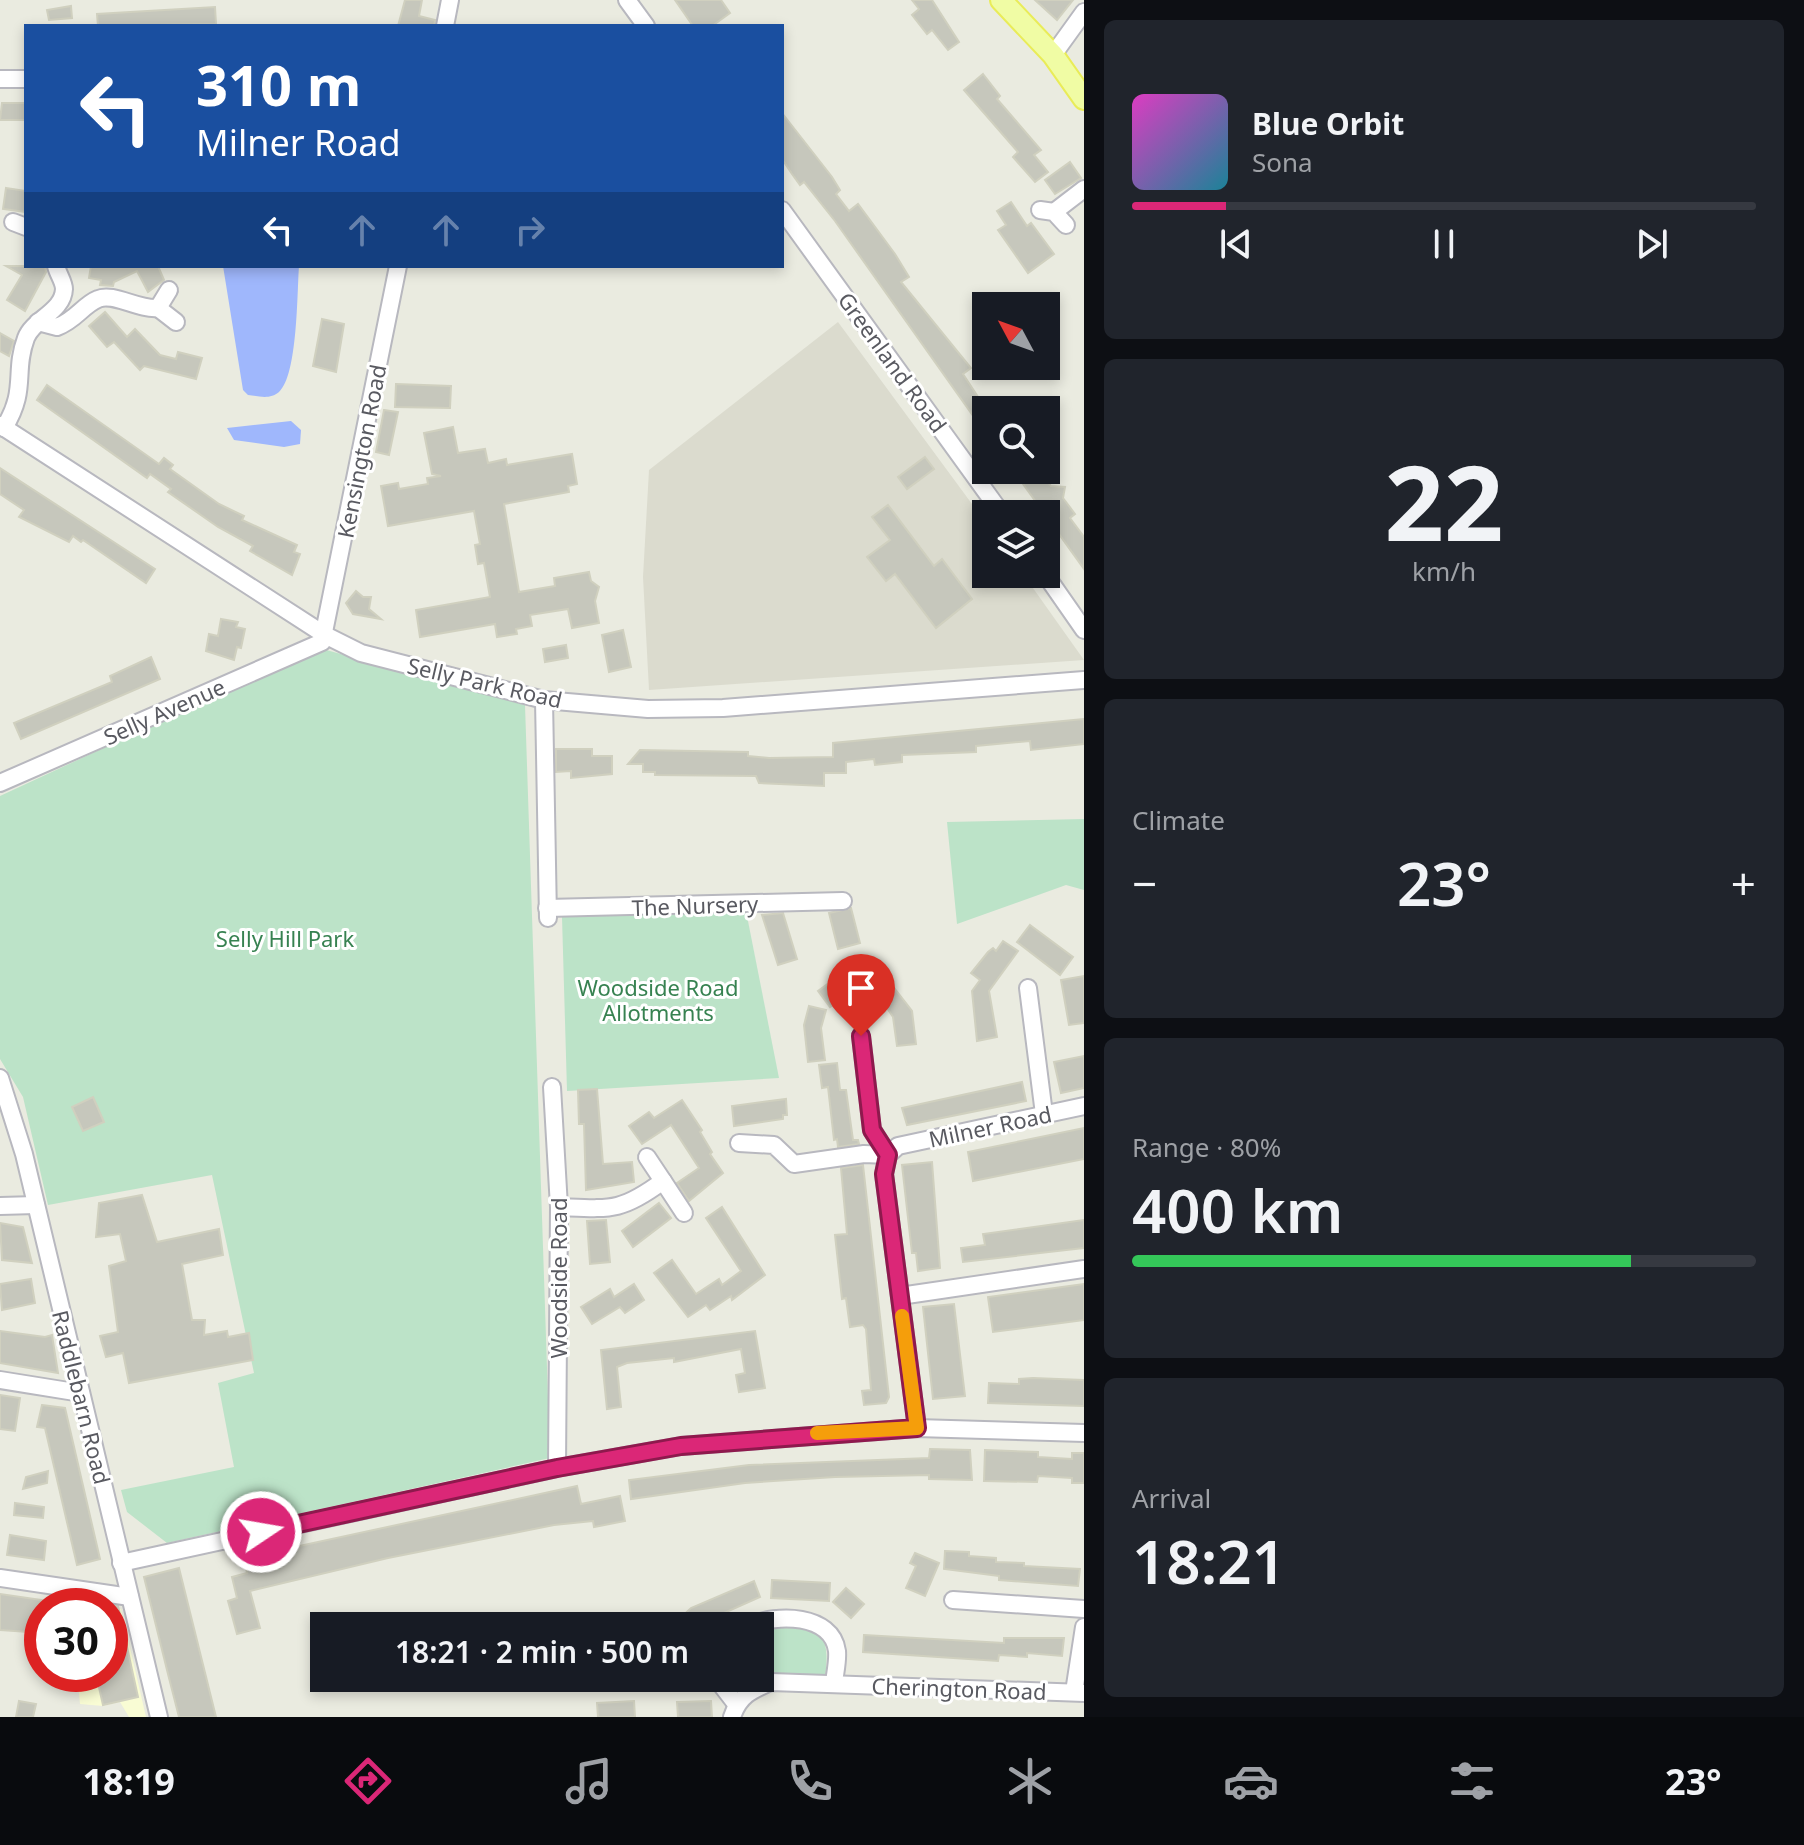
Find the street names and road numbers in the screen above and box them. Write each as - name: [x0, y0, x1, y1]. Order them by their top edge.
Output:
- street label: Greenland Road: [832, 286, 954, 438]
- street label: Kensington Road: [329, 362, 393, 540]
- street label: Selly Park Road: [405, 650, 565, 714]
- street label: Selly Avenue: [99, 671, 229, 751]
- street label: The Nursery: [631, 888, 760, 922]
- street label: Milner Road: [926, 1098, 1054, 1154]
- street label: Woodside Road: [543, 1198, 573, 1358]
- street label: Raddlebarn Road: [46, 1307, 118, 1487]
- street label: Cherington Road: [871, 1670, 1047, 1706]

